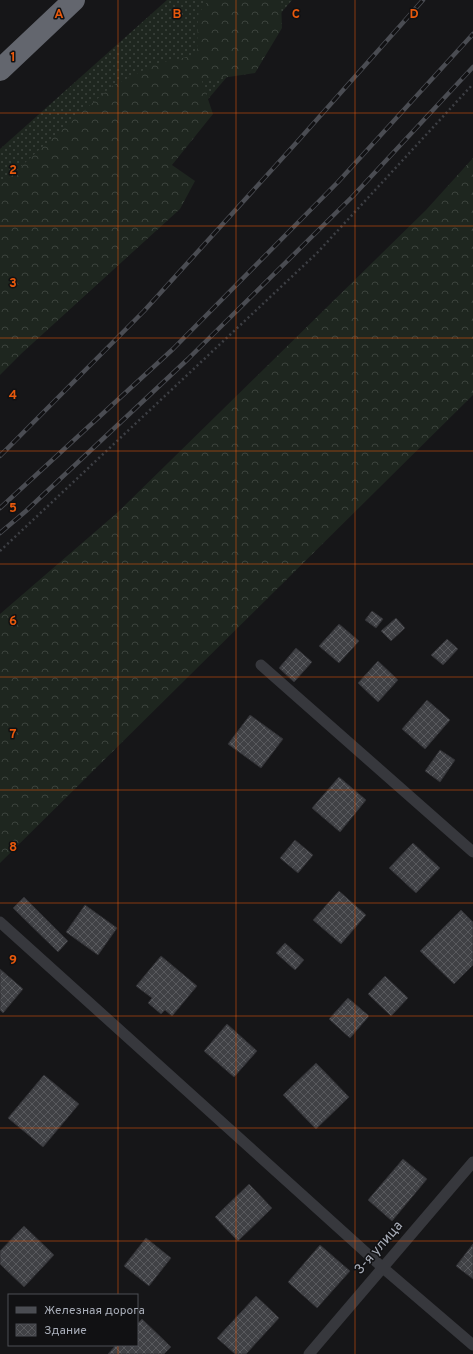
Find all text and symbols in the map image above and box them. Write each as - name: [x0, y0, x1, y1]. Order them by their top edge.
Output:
- text: A: [54, 7, 64, 23]
- text: B: [173, 7, 182, 23]
- text: C: [292, 7, 300, 23]
- text: D: [409, 7, 419, 23]
- text: 1: [10, 50, 16, 66]
- text: 2: [9, 163, 17, 179]
- text: 3: [9, 276, 17, 292]
- text: 4: [9, 388, 17, 404]
- text: 5: [9, 501, 17, 517]
- text: 6: [9, 614, 17, 630]
- text: 7: [10, 727, 17, 743]
- text: 8: [9, 840, 17, 856]
- text: 9: [9, 953, 17, 969]
- street label: 3-я улица: [351, 1218, 407, 1278]
- legend: [8, 1294, 138, 1346]
- text: Железная дорога: [44, 1303, 145, 1319]
- text: Здание: [44, 1323, 87, 1339]

